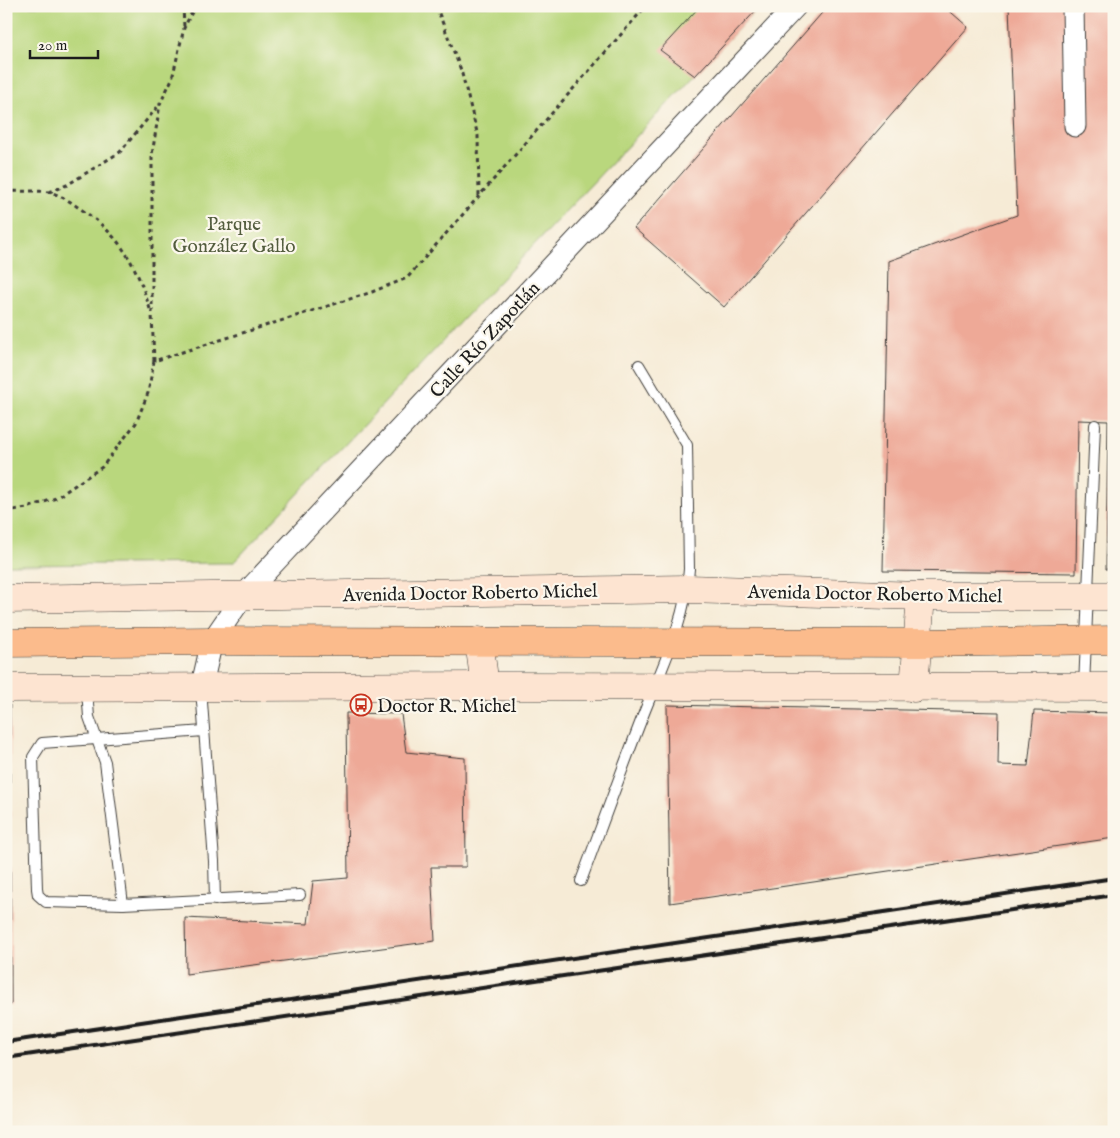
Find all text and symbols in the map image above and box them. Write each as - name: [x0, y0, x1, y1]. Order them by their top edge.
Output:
- scale bar: [30, 28, 98, 60]
- text: 20 m: [38, 36, 68, 55]
- park label: Parque González Gallo: [172, 213, 296, 259]
- street label: Calle Río Zapotlán: [425, 277, 546, 404]
- street label: Avenida Doctor Roberto Michel: [341, 580, 598, 608]
- street label: Avenida Doctor Roberto Michel: [746, 581, 1003, 609]
- bus stop icon: Doctor R. Michel: [349, 693, 373, 717]
- place label: Doctor R. Michel: [377, 695, 517, 719]

